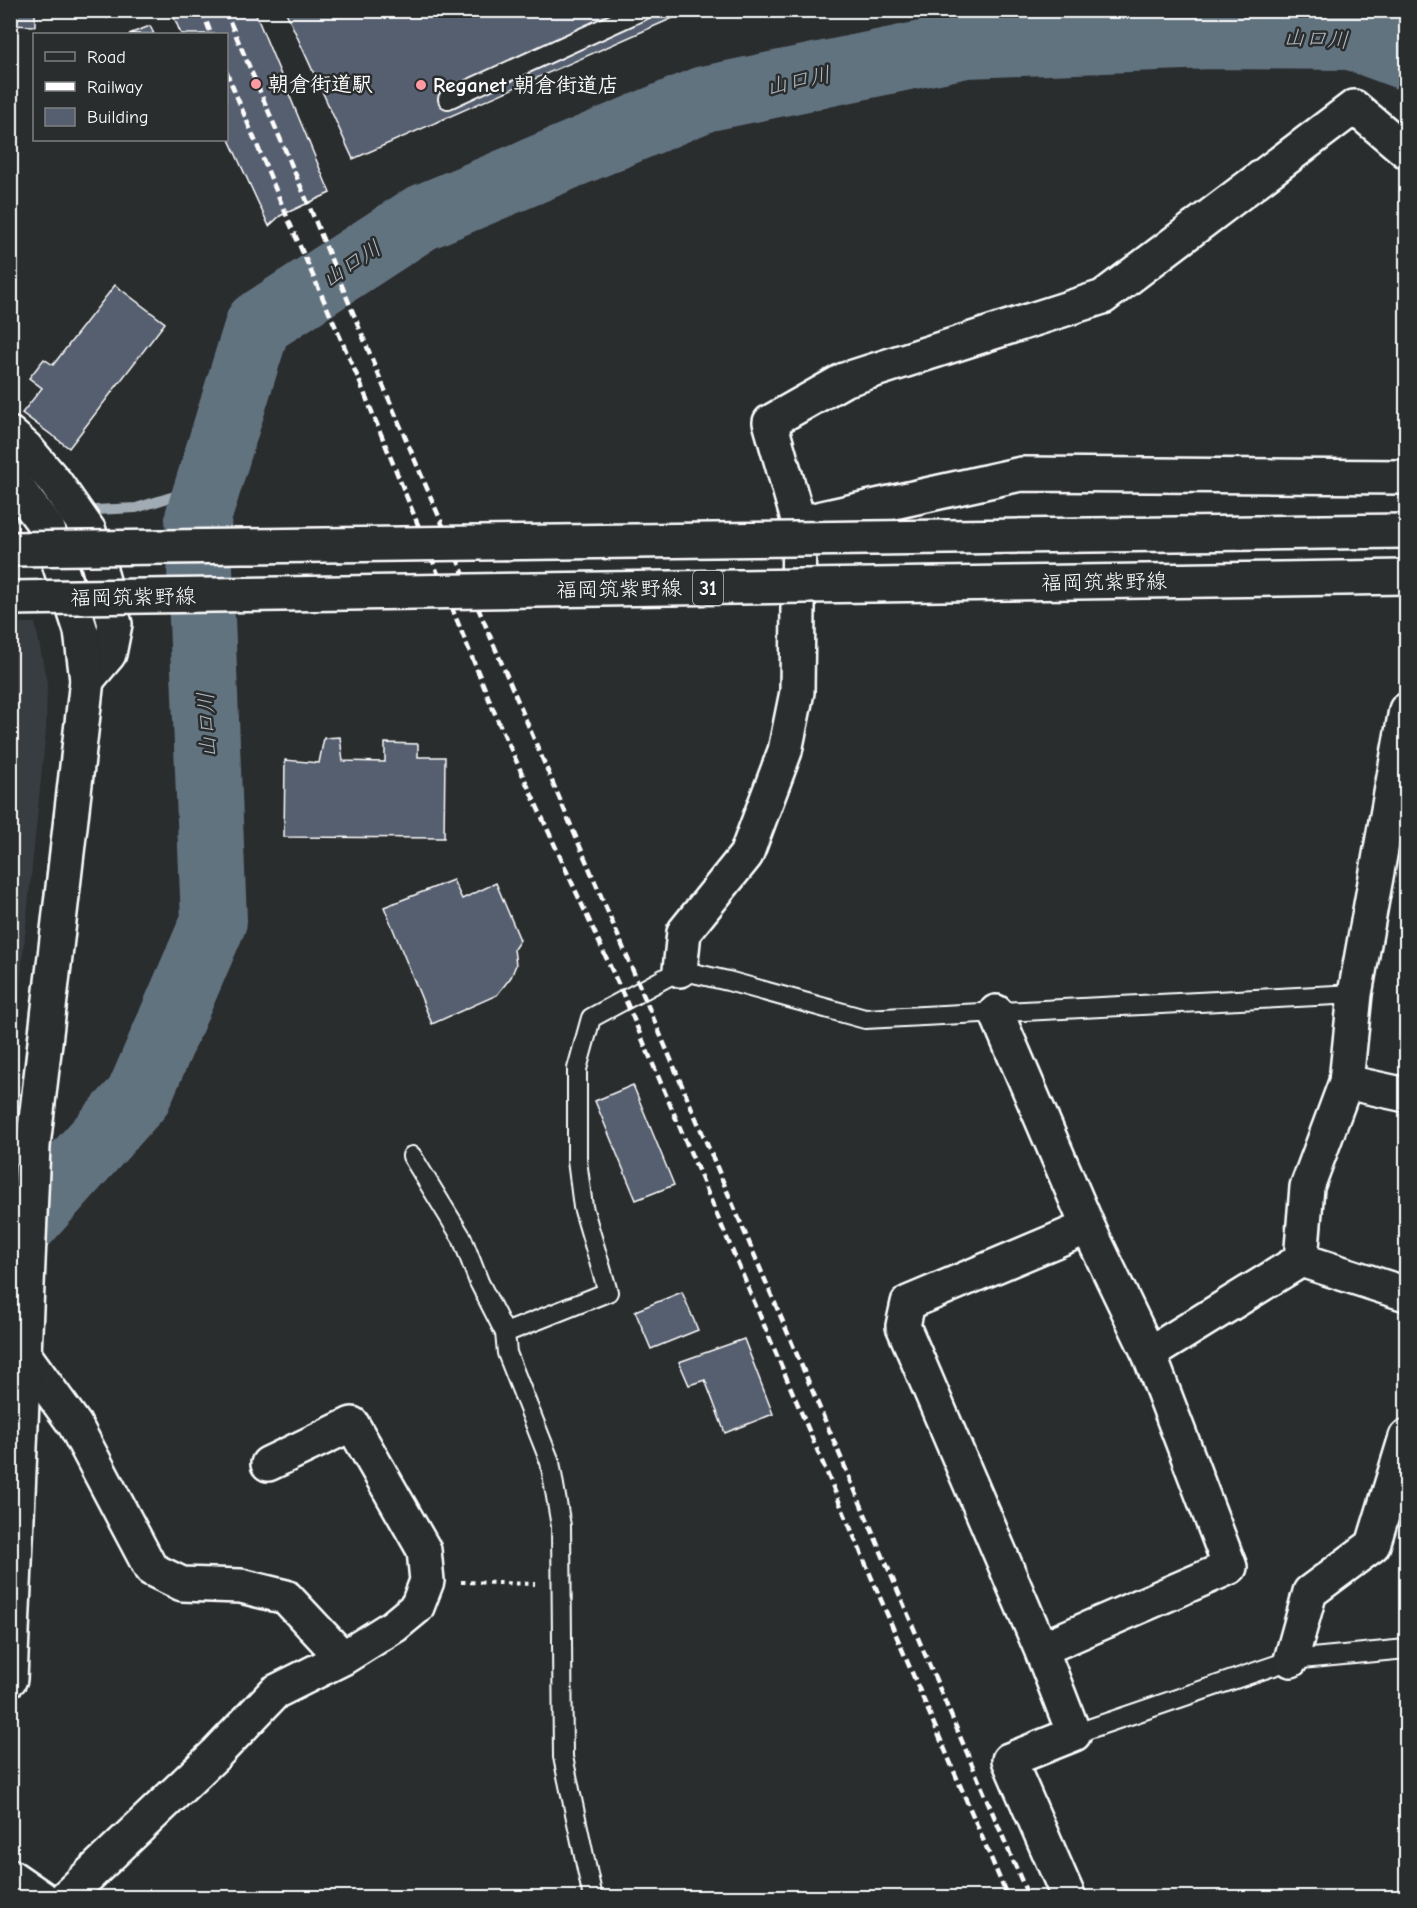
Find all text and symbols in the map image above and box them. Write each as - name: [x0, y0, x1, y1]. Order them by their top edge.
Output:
- water label: 山口川: [1282, 24, 1350, 54]
- legend: [33, 33, 228, 141]
- text: Road: [87, 47, 126, 68]
- water label: 山口川: [763, 61, 833, 101]
- place label: 朝倉街道駅: [268, 72, 373, 96]
- place label: Reganet 朝倉街道店: [433, 73, 619, 97]
- text: Railway: [87, 77, 144, 98]
- marker: 朝倉街道駅: [249, 77, 263, 91]
- marker: Reganet 朝倉街道店: [414, 78, 428, 92]
- text: Building: [87, 107, 149, 128]
- water label: 山口川: [317, 235, 386, 293]
- street label: 福岡筑紫野線: [1041, 569, 1167, 595]
- road number: 31: [693, 571, 723, 605]
- street label: 福岡筑紫野線: [556, 576, 682, 602]
- street label: 福岡筑紫野線: [70, 584, 196, 610]
- water label: 山口川: [193, 692, 221, 758]

